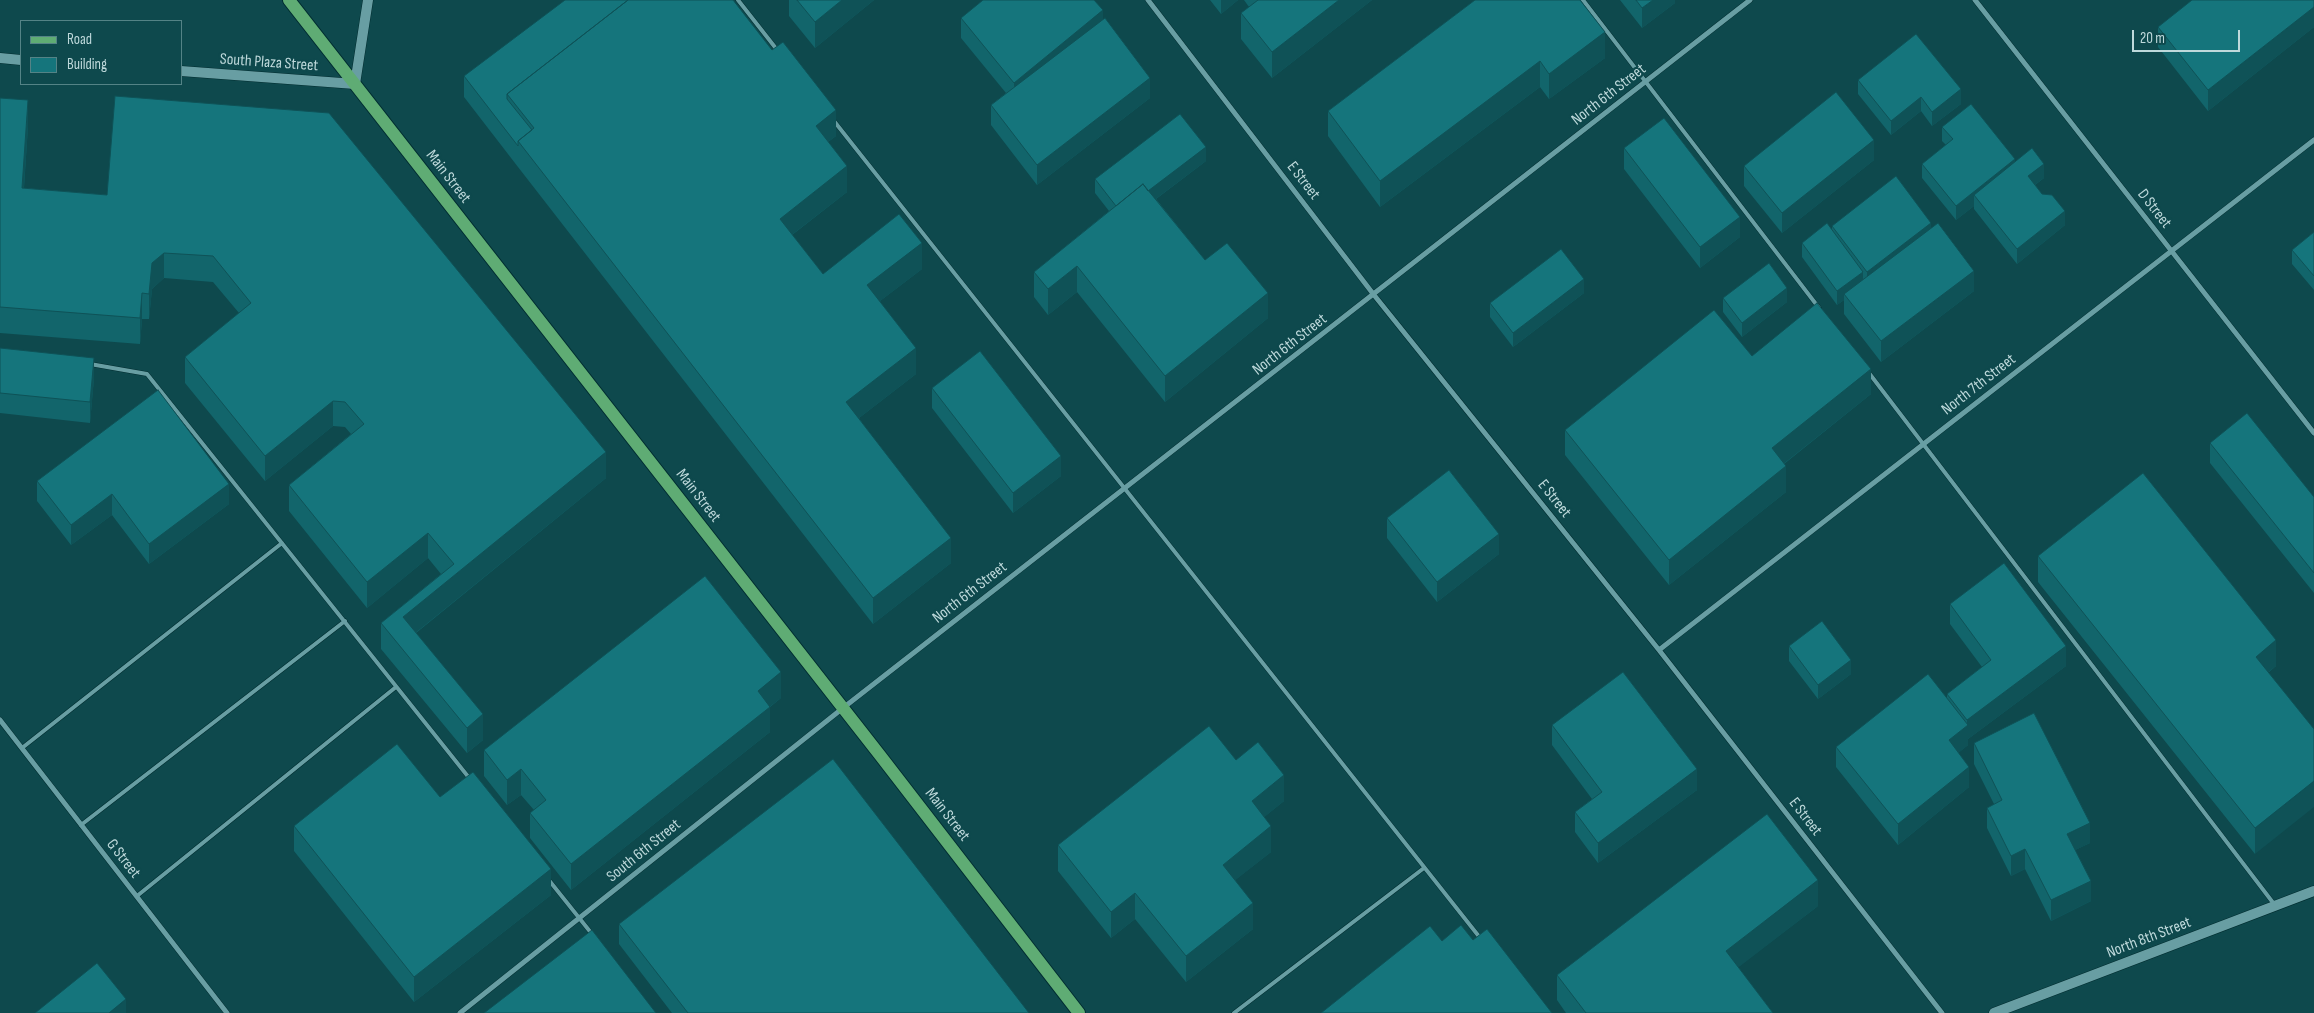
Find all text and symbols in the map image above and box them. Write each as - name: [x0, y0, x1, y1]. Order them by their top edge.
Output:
- legend: [20, 20, 182, 85]
- scale bar: [2134, 20, 2242, 52]
- text: 20 m: [2140, 29, 2165, 48]
- text: Road: [67, 30, 92, 49]
- street label: South Plaza Street: [219, 50, 319, 76]
- text: Building: [67, 55, 107, 74]
- street label: North 6th Street: [1568, 60, 1650, 130]
- street label: Main Street: [421, 147, 475, 207]
- street label: E Street: [1282, 158, 1324, 204]
- street label: D Street: [2133, 186, 2175, 232]
- street label: North 6th Street: [1249, 310, 1331, 380]
- street label: North 7th Street: [1938, 350, 2020, 420]
- street label: Main Street: [671, 466, 725, 526]
- street label: E Street: [1533, 476, 1575, 522]
- street label: North 6th Street: [929, 558, 1011, 628]
- street label: Main Street: [920, 785, 974, 845]
- street label: E Street: [1784, 794, 1826, 840]
- street label: South 6th Street: [603, 815, 685, 887]
- street label: G Street: [102, 836, 144, 882]
- street label: North 8th Street: [2104, 913, 2194, 963]

